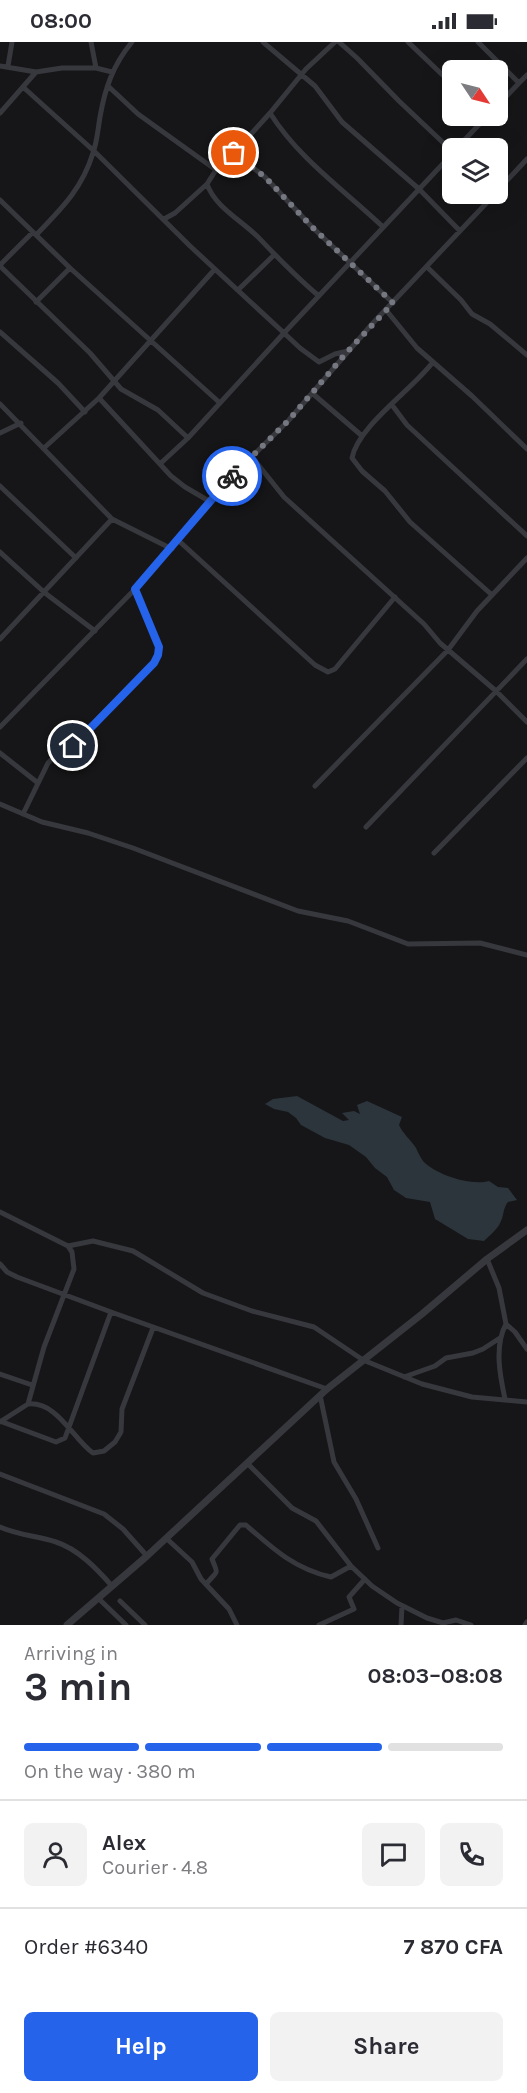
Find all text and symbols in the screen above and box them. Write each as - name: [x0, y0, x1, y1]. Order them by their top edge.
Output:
- text: 08:00: [30, 8, 92, 34]
- north arrow: [442, 60, 508, 126]
- map controls: [442, 60, 508, 204]
- pin: [208, 127, 259, 178]
- icon: bag: [217, 136, 250, 169]
- button: layers: [442, 138, 508, 204]
- courier: [202, 446, 262, 506]
- icon: bike: [216, 460, 249, 493]
- pin: [47, 720, 98, 771]
- icon: home: [56, 729, 89, 762]
- text: Arriving in: [24, 1642, 118, 1665]
- text: 08:03–08:08: [368, 1663, 503, 1689]
- text: 3 min: [24, 1664, 132, 1710]
- text: On the way · 380 m: [24, 1760, 196, 1783]
- button: person: [24, 1823, 87, 1886]
- button: chat: [362, 1823, 425, 1886]
- button: phone: [440, 1823, 503, 1886]
- text: Alex: [102, 1830, 146, 1856]
- text: Courier · 4.8: [102, 1856, 208, 1879]
- text: Order #6340: [24, 1934, 148, 1960]
- text: 7 870 CFA: [404, 1934, 503, 1960]
- button: Help: [24, 2012, 258, 2081]
- button: Share: [270, 2012, 503, 2081]

